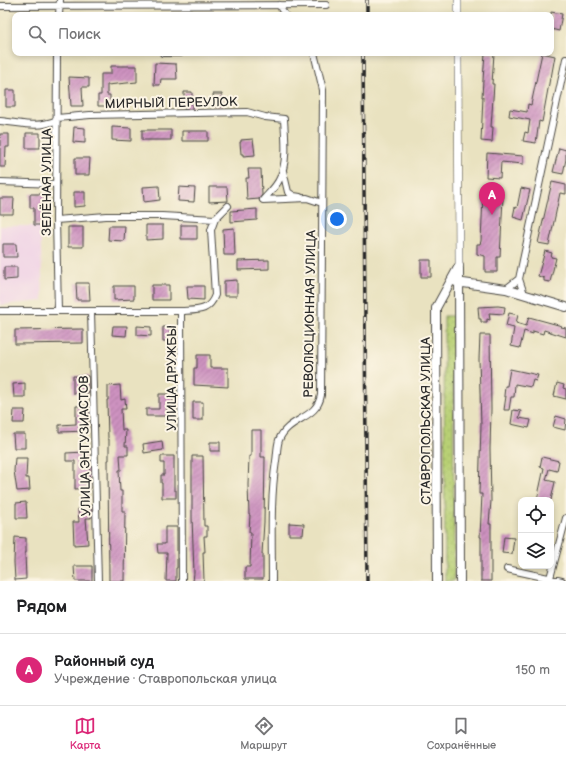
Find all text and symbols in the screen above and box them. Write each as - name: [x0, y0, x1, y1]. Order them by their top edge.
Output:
- search box: [12, 12, 554, 56]
- icon: search: [26, 23, 48, 45]
- text: Поиск: [58, 25, 101, 44]
- street label: МИРНЫЙ ПЕРЕУЛОК: [105, 94, 238, 112]
- street label: ЗЕЛЁНАЯ УЛИЦА: [39, 128, 55, 236]
- pin: A: [479, 182, 505, 215]
- your location: [327, 209, 347, 229]
- street label: РЕВОЛЮЦИОННАЯ УЛИЦА: [301, 230, 319, 398]
- street label: УЛИЦА ДРУЖБЫ: [164, 325, 180, 431]
- street label: СТАВРОПОЛЬСКАЯ УЛИЦА: [418, 337, 434, 505]
- street label: УЛИЦА ЭНТУЗИАСТОВ: [76, 376, 94, 516]
- map controls: [518, 497, 554, 569]
- button: locate: [518, 497, 554, 533]
- button: layers: [518, 533, 554, 569]
- text: Рядом: [16, 597, 67, 617]
- text: Районный суд: [54, 652, 154, 671]
- text: A: [25, 662, 33, 678]
- text: 150 m: [516, 662, 550, 678]
- text: Учреждение · Ставропольская улица: [54, 671, 277, 687]
- tab: Карта: [70, 715, 101, 752]
- tab: Маршрут: [240, 715, 287, 752]
- tab: Сохранённые: [427, 715, 496, 752]

